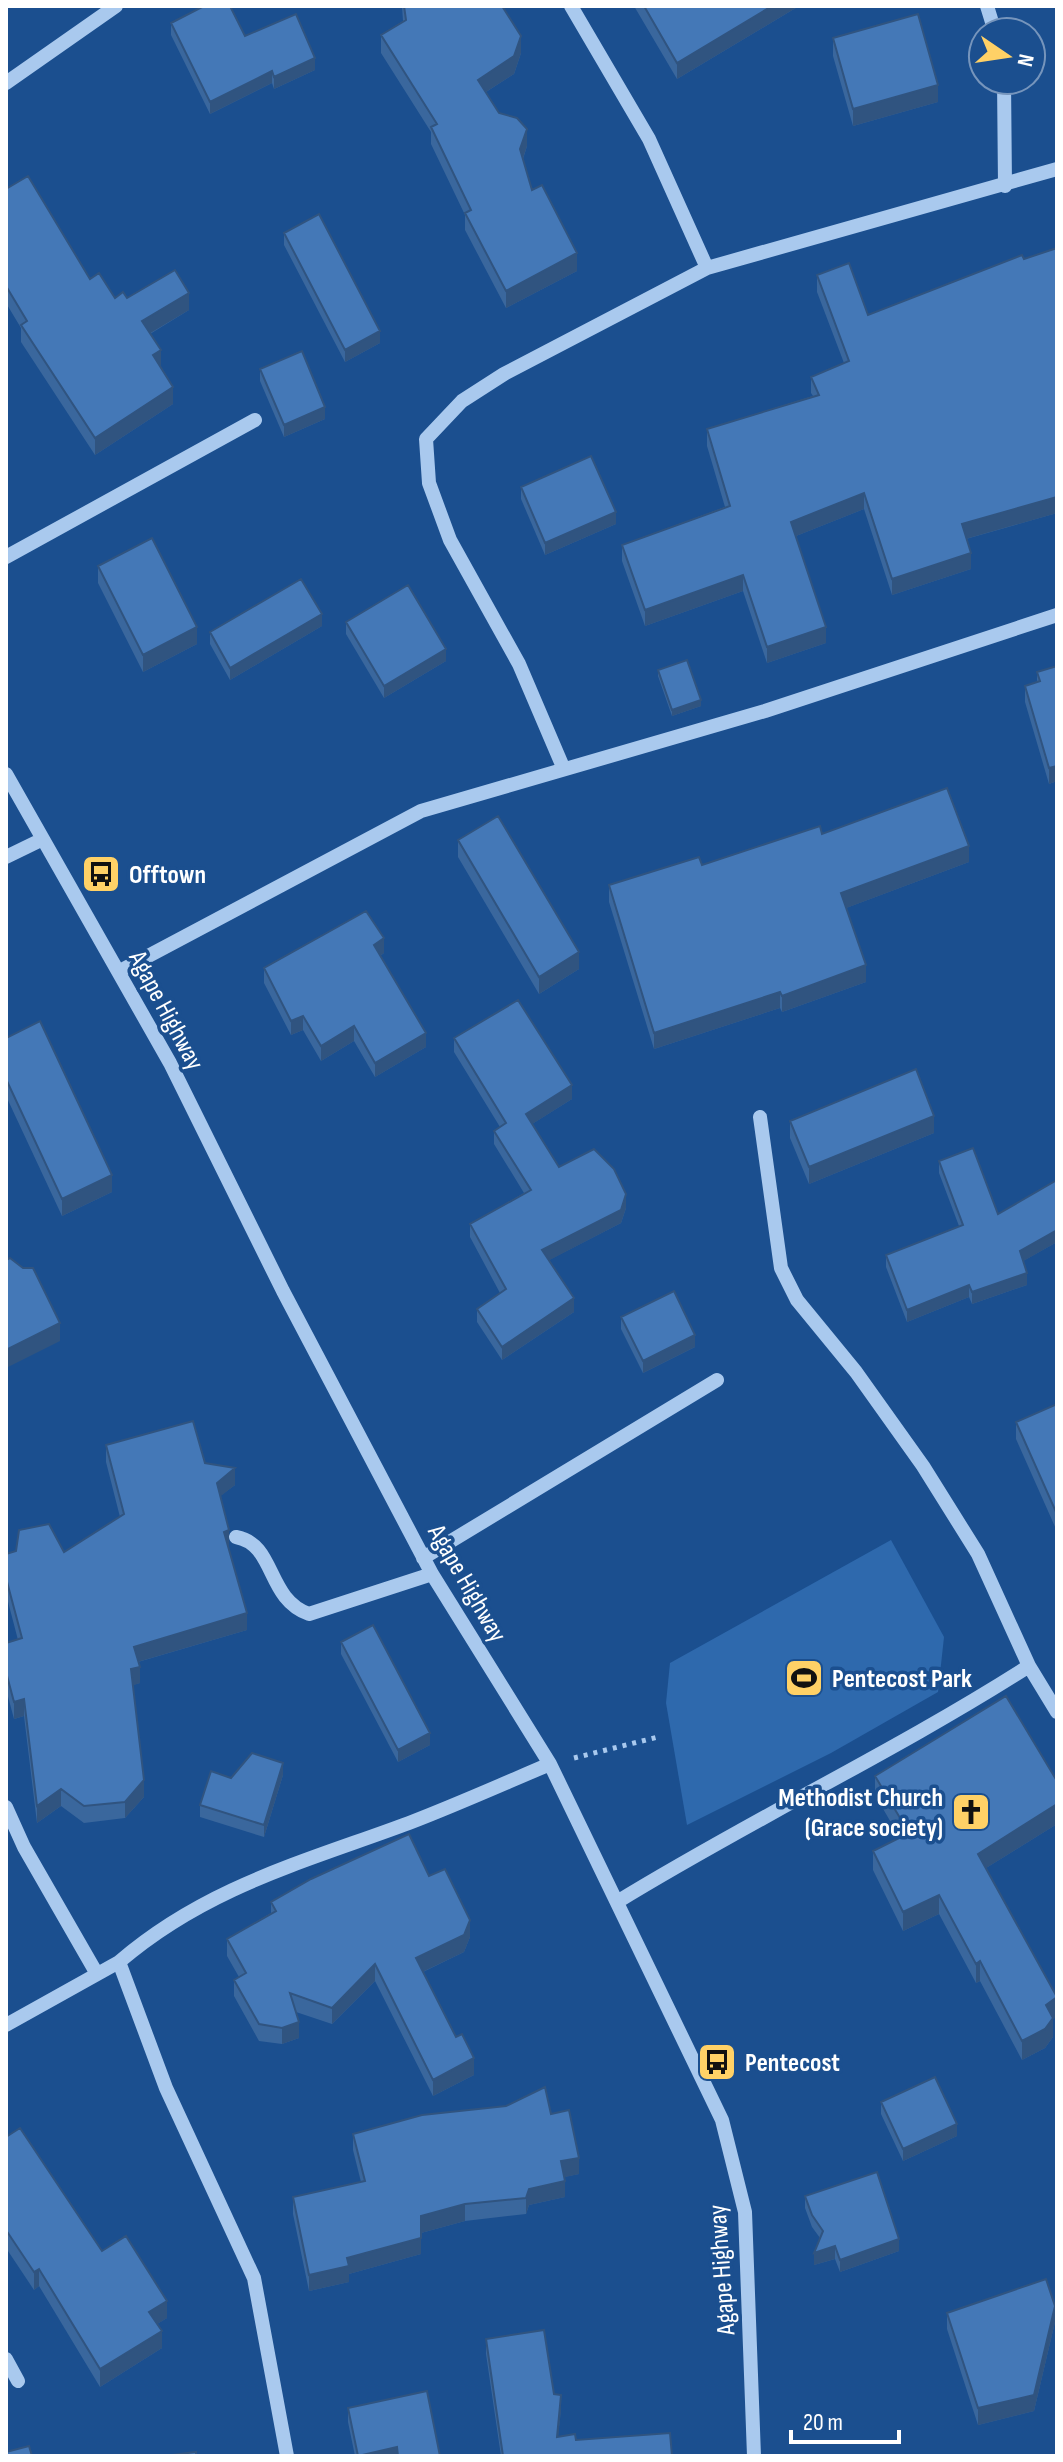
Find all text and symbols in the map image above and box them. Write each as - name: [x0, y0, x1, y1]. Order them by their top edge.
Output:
- north arrow: [967, 16, 1047, 96]
- text: N: [1011, 51, 1040, 69]
- bus stop icon: Offtown: [80, 853, 122, 895]
- place label: Offtown: [129, 860, 206, 891]
- street label: Agape Highway: [121, 945, 210, 1076]
- street label: Agape Highway: [420, 1519, 513, 1648]
- sports icon: Pentecost Park: [783, 1657, 825, 1699]
- place label: Pentecost Park: [832, 1664, 972, 1695]
- place label: Methodist Church (Grace society): [778, 1783, 943, 1844]
- church icon: Methodist Church (Grace society): [950, 1791, 992, 1833]
- bus stop icon: Pentecost: [696, 2041, 738, 2083]
- place label: Pentecost: [745, 2048, 840, 2079]
- street label: Agape Highway: [702, 2204, 743, 2337]
- scale bar: [791, 2394, 899, 2444]
- text: 20 m: [803, 2408, 843, 2437]

